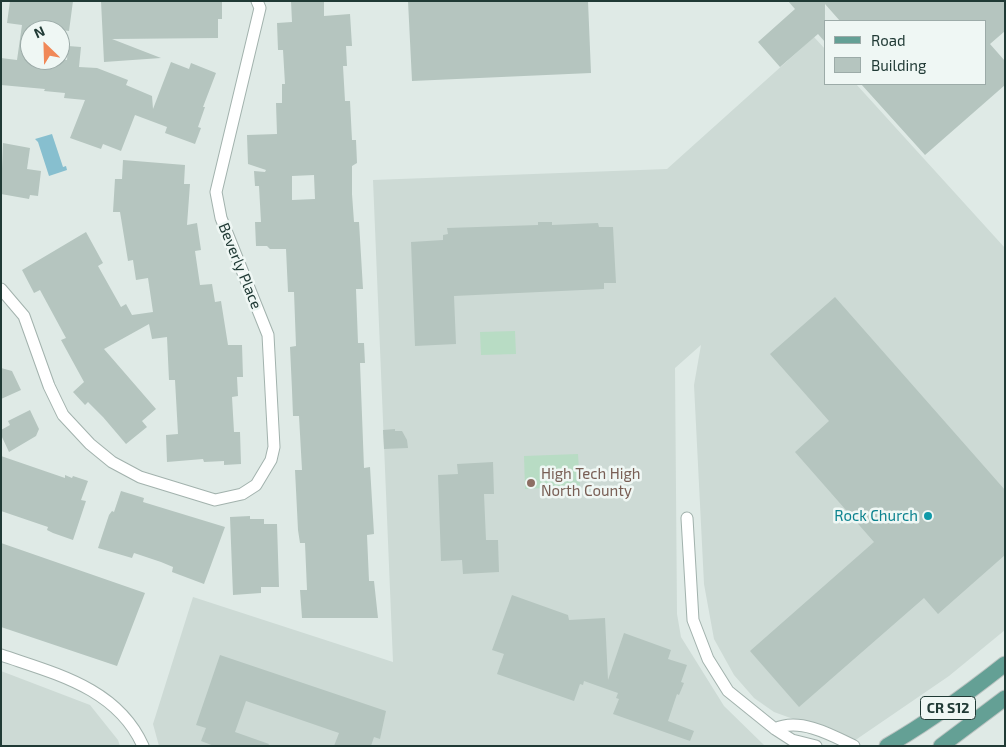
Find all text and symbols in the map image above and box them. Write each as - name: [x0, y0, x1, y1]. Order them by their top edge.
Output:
- north arrow: [20, 20, 70, 70]
- legend: [824, 20, 986, 85]
- text: N: [31, 22, 47, 42]
- text: Road: [871, 31, 906, 49]
- text: Building: [871, 56, 926, 74]
- street label: Beverly Place: [215, 220, 265, 312]
- place label: High Tech High North County: [541, 465, 640, 500]
- marker: High Tech High North County: [525, 477, 537, 489]
- place label: Rock Church: [834, 507, 918, 525]
- marker: Rock Church: [922, 510, 934, 522]
- road number: CR S12: [920, 696, 976, 720]

